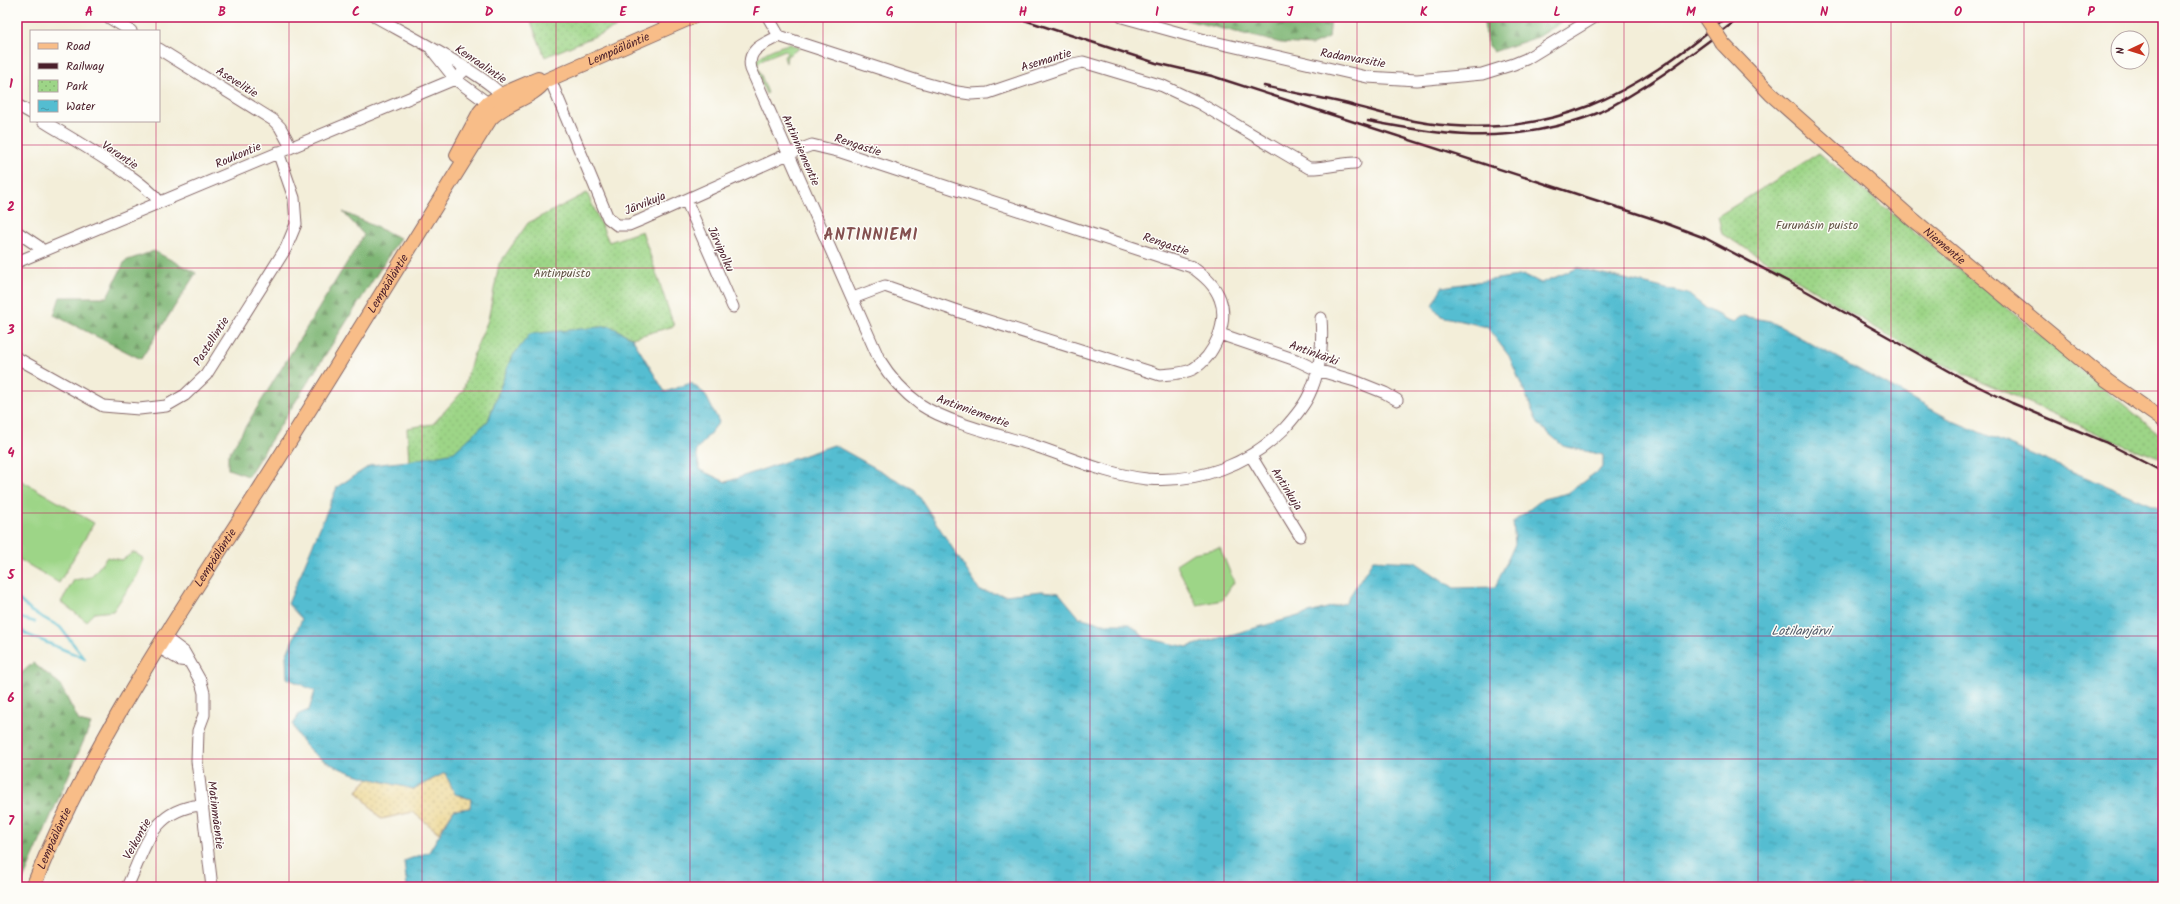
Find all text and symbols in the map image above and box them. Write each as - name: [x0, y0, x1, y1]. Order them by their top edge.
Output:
- text: A: [85, 2, 93, 23]
- text: B: [218, 2, 226, 23]
- text: C: [352, 2, 360, 23]
- text: D: [485, 2, 494, 23]
- text: E: [619, 2, 627, 23]
- text: F: [752, 2, 760, 23]
- text: G: [886, 2, 894, 23]
- text: H: [1019, 2, 1028, 23]
- text: I: [1155, 2, 1159, 23]
- text: J: [1287, 2, 1294, 23]
- text: K: [1420, 2, 1428, 23]
- text: L: [1553, 2, 1561, 23]
- text: M: [1686, 2, 1696, 23]
- text: N: [1820, 2, 1829, 23]
- text: O: [1954, 2, 1962, 23]
- text: P: [2087, 2, 2095, 23]
- street label: Lempääläntie: [584, 27, 653, 72]
- legend: [30, 30, 160, 122]
- north arrow: [2110, 30, 2150, 70]
- text: Road: [66, 37, 91, 56]
- street label: Kenraalintie: [451, 40, 511, 89]
- street label: Radanvarsitie: [1319, 43, 1388, 74]
- street label: Asemantie: [1018, 44, 1074, 77]
- text: N: [2112, 46, 2130, 55]
- text: Railway: [66, 57, 104, 76]
- street label: Asevelitie: [212, 62, 262, 103]
- text: 1: [9, 74, 13, 95]
- text: Park: [66, 77, 88, 96]
- text: Water: [66, 97, 96, 116]
- street label: Antinniementie: [776, 111, 825, 190]
- street label: Rengastie: [832, 129, 884, 162]
- street label: Varantie: [97, 136, 142, 175]
- street label: Roukontie: [212, 137, 265, 174]
- street label: Järvikuja: [622, 186, 669, 220]
- text: 2: [7, 197, 15, 218]
- park label: Furunäsin puisto: [1776, 216, 1858, 235]
- street label: Järvipolku: [702, 223, 739, 276]
- district label: ANTINNIEMI: [824, 223, 918, 248]
- street label: Niementie: [1919, 223, 1970, 270]
- street label: Rengastie: [1140, 228, 1192, 261]
- street label: Lempääläntie: [363, 250, 414, 317]
- park label: Antinpuisto: [533, 264, 591, 283]
- street label: Pastellintie: [188, 312, 235, 370]
- text: 3: [6, 320, 15, 341]
- street label: Antinkärki: [1286, 336, 1342, 372]
- street label: Antinniementie: [934, 389, 1013, 434]
- text: 4: [7, 443, 15, 464]
- street label: Antinkuja: [1266, 464, 1307, 515]
- street label: Lempääläntie: [189, 524, 242, 591]
- text: 5: [7, 565, 16, 586]
- water label: Lotilanjärvi: [1771, 621, 1834, 642]
- text: 6: [7, 688, 15, 709]
- street label: Matinmäentie: [202, 780, 229, 851]
- street label: Lempääläntie: [32, 804, 77, 873]
- text: 7: [8, 811, 15, 832]
- street label: Veikontie: [118, 814, 157, 864]

